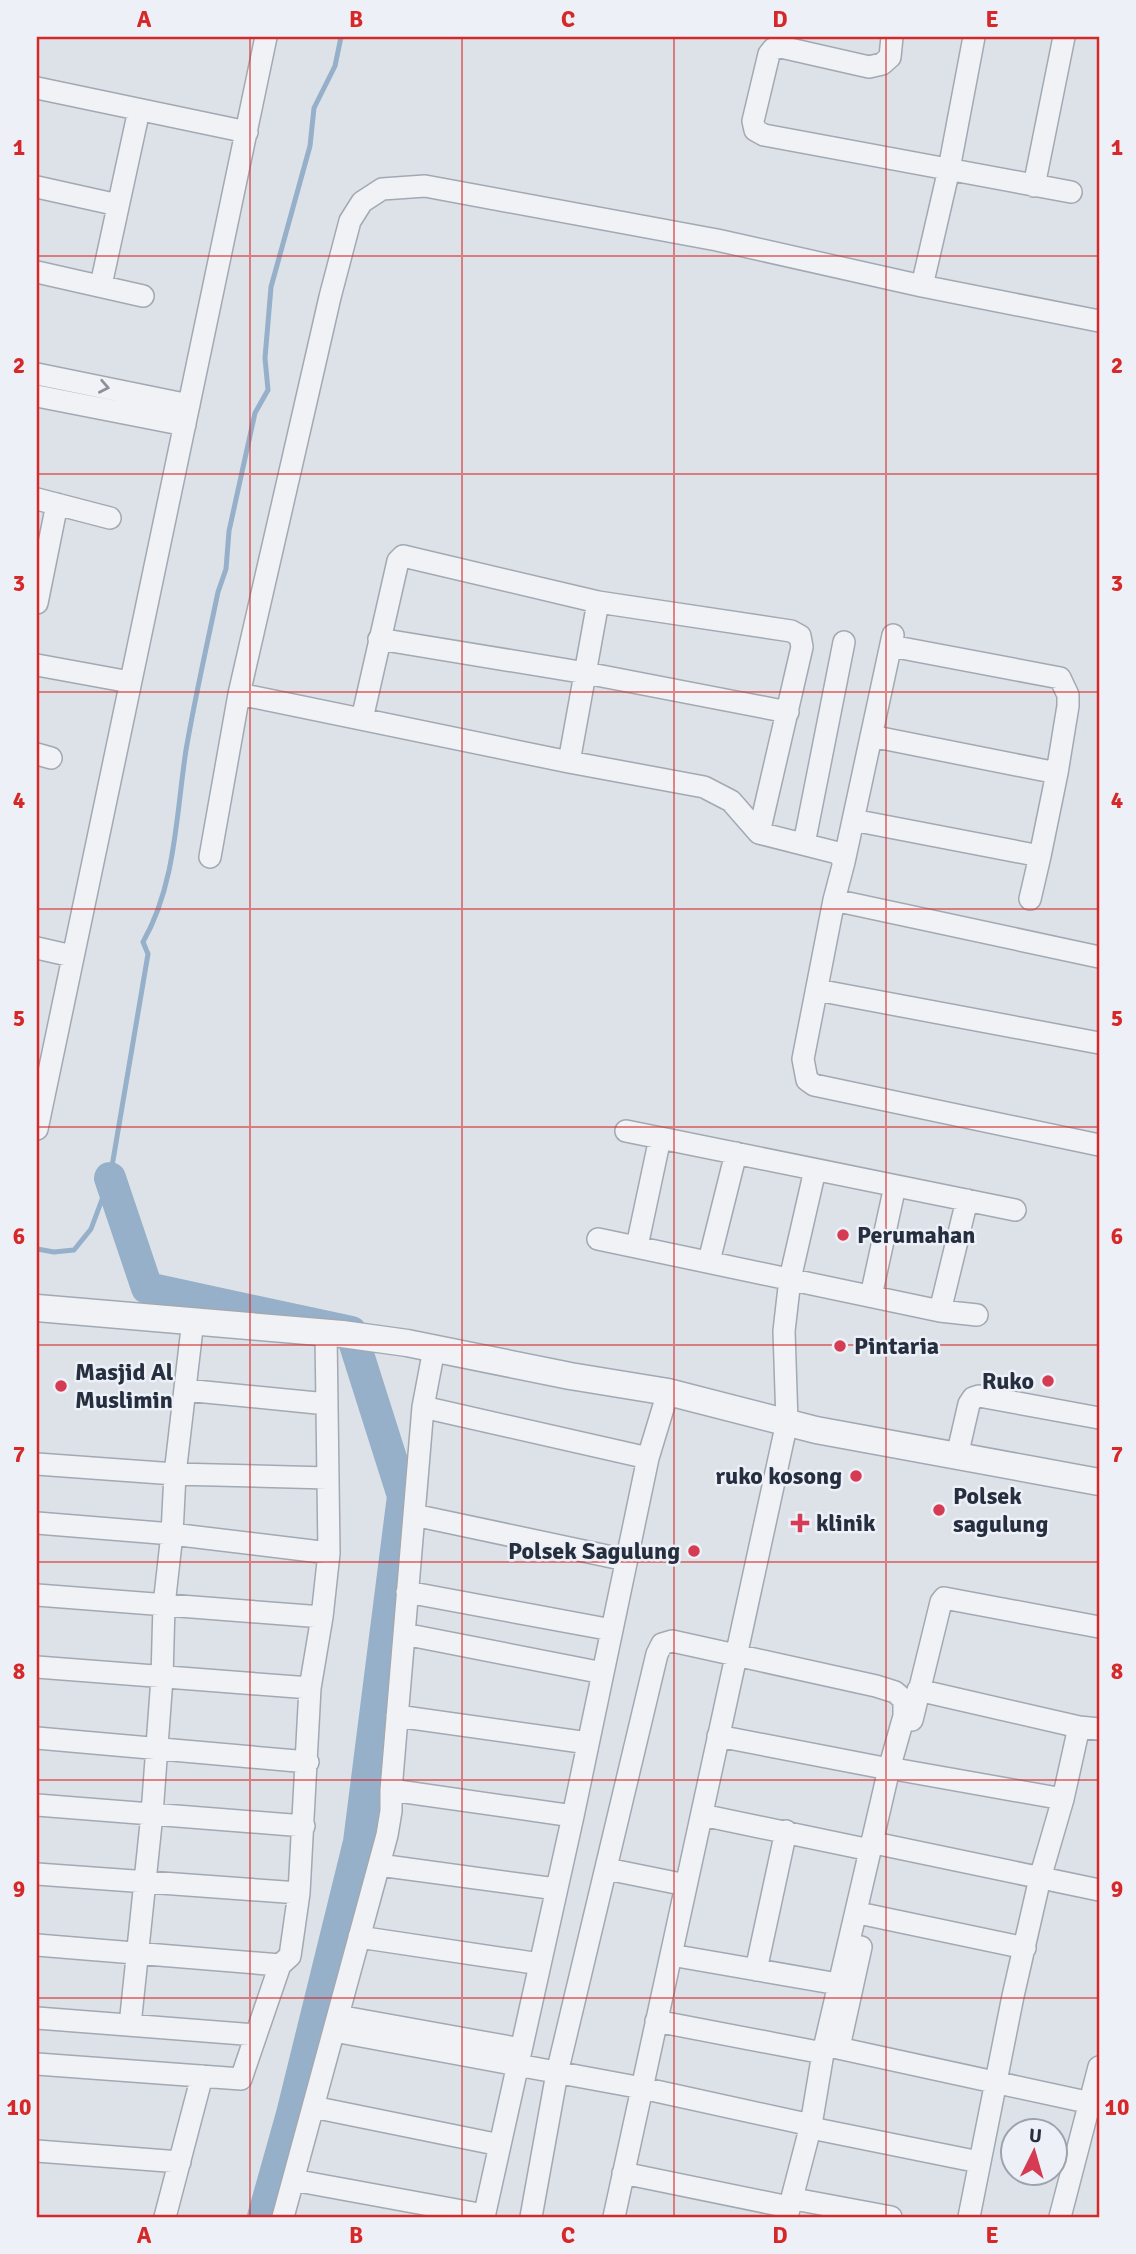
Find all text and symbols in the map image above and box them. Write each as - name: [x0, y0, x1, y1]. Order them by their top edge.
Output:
- text: A: [137, 5, 152, 34]
- text: B: [349, 5, 363, 34]
- text: C: [561, 5, 575, 34]
- text: D: [772, 5, 788, 34]
- text: E: [985, 5, 999, 34]
- text: 1: [13, 133, 25, 162]
- text: 1: [1111, 133, 1123, 162]
- text: 2: [13, 351, 25, 380]
- text: 2: [1111, 351, 1123, 380]
- one-way arrow: [98, 379, 110, 394]
- text: 3: [13, 569, 25, 598]
- text: 3: [1111, 569, 1123, 598]
- text: 4: [13, 786, 25, 815]
- text: 4: [1111, 786, 1123, 815]
- text: 5: [13, 1004, 25, 1033]
- text: 5: [1111, 1004, 1123, 1033]
- place label: Perumahan: [857, 1220, 975, 1250]
- text: 6: [13, 1222, 25, 1251]
- text: 6: [1111, 1222, 1123, 1251]
- marker: Perumahan: [835, 1227, 851, 1243]
- place label: Pintaria: [854, 1331, 939, 1361]
- marker: Pintaria: [832, 1338, 848, 1354]
- place label: Masjid Al Muslimin: [75, 1357, 174, 1415]
- place label: Ruko: [982, 1366, 1034, 1396]
- marker: Ruko: [1040, 1373, 1056, 1389]
- marker: Masjid Al Muslimin: [53, 1378, 69, 1394]
- text: 7: [13, 1440, 25, 1469]
- text: 7: [1111, 1440, 1123, 1469]
- place label: ruko kosong: [715, 1461, 842, 1491]
- marker: ruko kosong: [848, 1468, 864, 1484]
- place label: Polsek sagulung: [953, 1481, 1048, 1539]
- marker: Polsek sagulung: [931, 1502, 947, 1518]
- place label: klinik: [816, 1508, 876, 1538]
- marker: klinik: [790, 1513, 810, 1533]
- place label: Polsek Sagulung: [508, 1536, 680, 1566]
- marker: Polsek Sagulung: [686, 1543, 702, 1559]
- text: 8: [13, 1657, 25, 1686]
- text: 8: [1111, 1657, 1123, 1686]
- text: 9: [13, 1875, 25, 1904]
- text: 9: [1111, 1875, 1123, 1904]
- text: 10: [7, 2093, 31, 2122]
- text: 10: [1105, 2093, 1129, 2122]
- north arrow: [1000, 2118, 1070, 2188]
- text: U: [1028, 2124, 1043, 2149]
- text: A: [137, 2221, 152, 2250]
- text: B: [349, 2221, 363, 2250]
- text: C: [561, 2221, 575, 2250]
- text: D: [772, 2221, 788, 2250]
- text: E: [985, 2221, 999, 2250]

